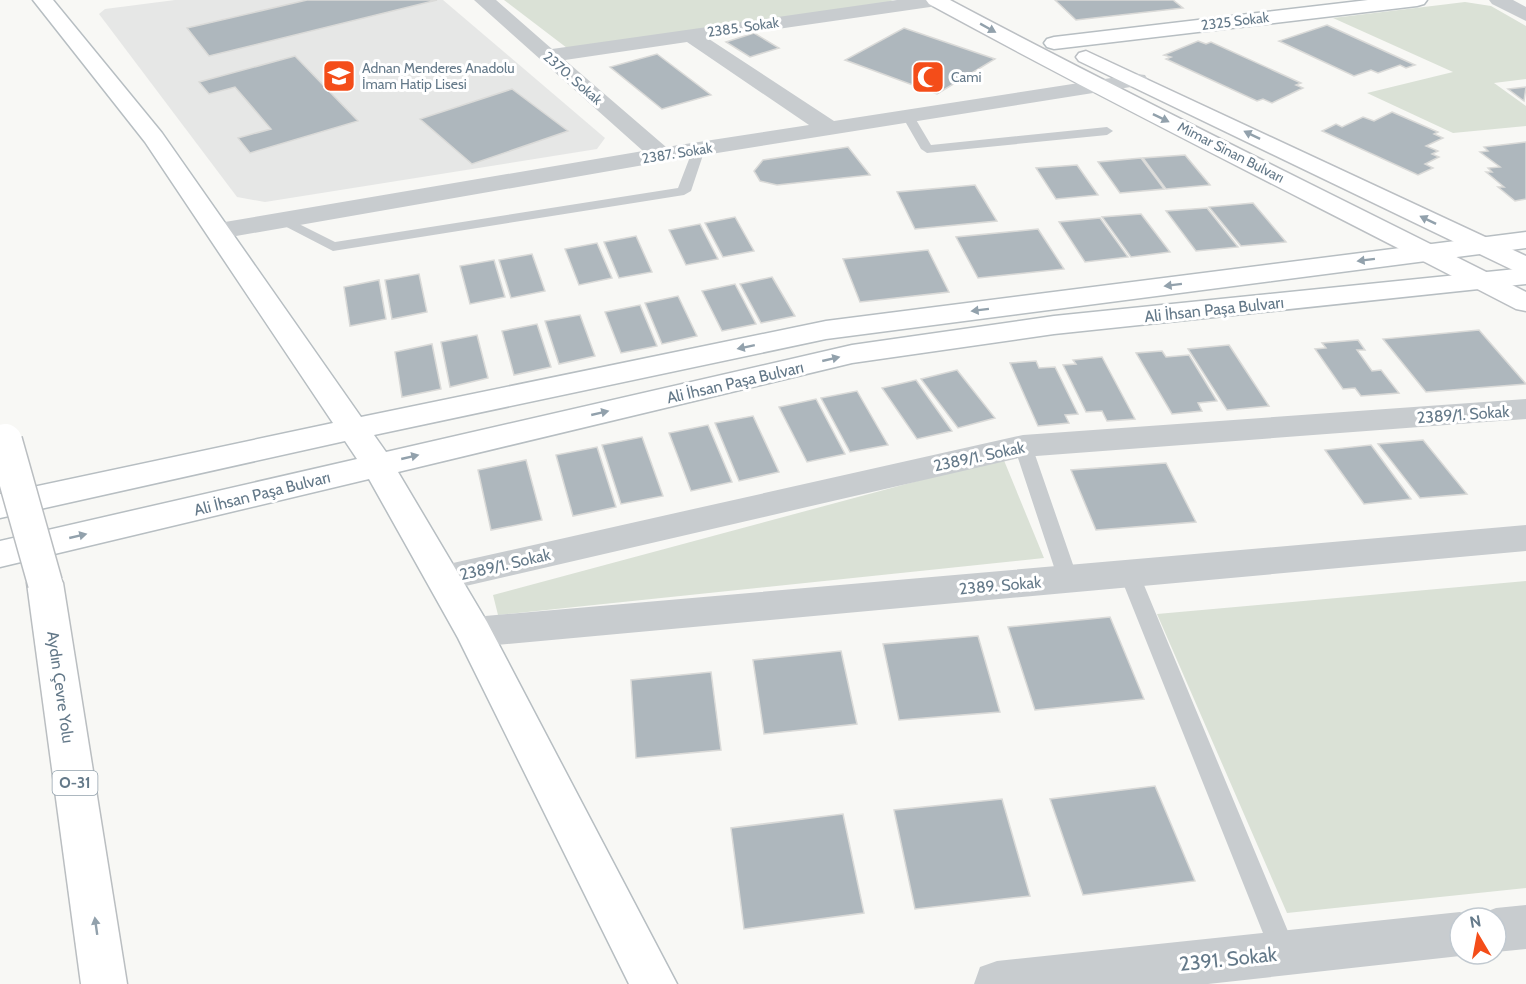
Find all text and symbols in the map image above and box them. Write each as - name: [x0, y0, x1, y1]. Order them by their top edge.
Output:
- street label: 2325 Sokak: [1200, 8, 1271, 34]
- street label: 2385. Sokak: [706, 13, 781, 41]
- one-way arrow: [979, 23, 996, 33]
- street label: 2370. Sokak: [540, 47, 607, 109]
- school or university icon: Adnan Menderes Anadolu İmam Hatip Lisesi: [321, 58, 357, 94]
- place label: Adnan Menderes Anadolu İmam Hatip Lisesi: [362, 59, 515, 93]
- mosque icon: Cami: [910, 59, 946, 95]
- place label: Cami: [951, 68, 982, 86]
- one-way arrow: [1152, 113, 1169, 122]
- street label: Mimar Sinan Bulvarı: [1175, 117, 1287, 187]
- one-way arrow: [1243, 131, 1260, 140]
- street label: 2387. Sokak: [641, 138, 714, 167]
- one-way arrow: [1419, 215, 1436, 224]
- one-way arrow: [1357, 255, 1376, 264]
- one-way arrow: [1163, 280, 1182, 290]
- street label: Ali İhsan Paşa Bulvarı: [1143, 293, 1285, 326]
- one-way arrow: [970, 306, 989, 315]
- one-way arrow: [736, 343, 755, 352]
- one-way arrow: [822, 354, 840, 364]
- street label: Ali İhsan Paşa Bulvarı: [665, 357, 805, 407]
- street label: 2389/1. Sokak: [1416, 402, 1511, 427]
- one-way arrow: [591, 408, 610, 418]
- street label: 2389/1. Sokak: [932, 437, 1027, 475]
- one-way arrow: [401, 452, 420, 462]
- street label: Ali İhsan Paşa Bulvarı: [192, 467, 332, 520]
- one-way arrow: [68, 531, 87, 540]
- street label: 2389/1. Sokak: [458, 545, 553, 584]
- street label: 2389. Sokak: [958, 572, 1043, 599]
- street label: Aydın Çevre Yolu: [43, 630, 78, 744]
- road number: O-31: [52, 771, 98, 795]
- north arrow: [1448, 906, 1508, 966]
- text: N: [1468, 911, 1483, 932]
- one-way arrow: [91, 917, 100, 936]
- street label: 2391. Sokak: [1178, 942, 1278, 976]

